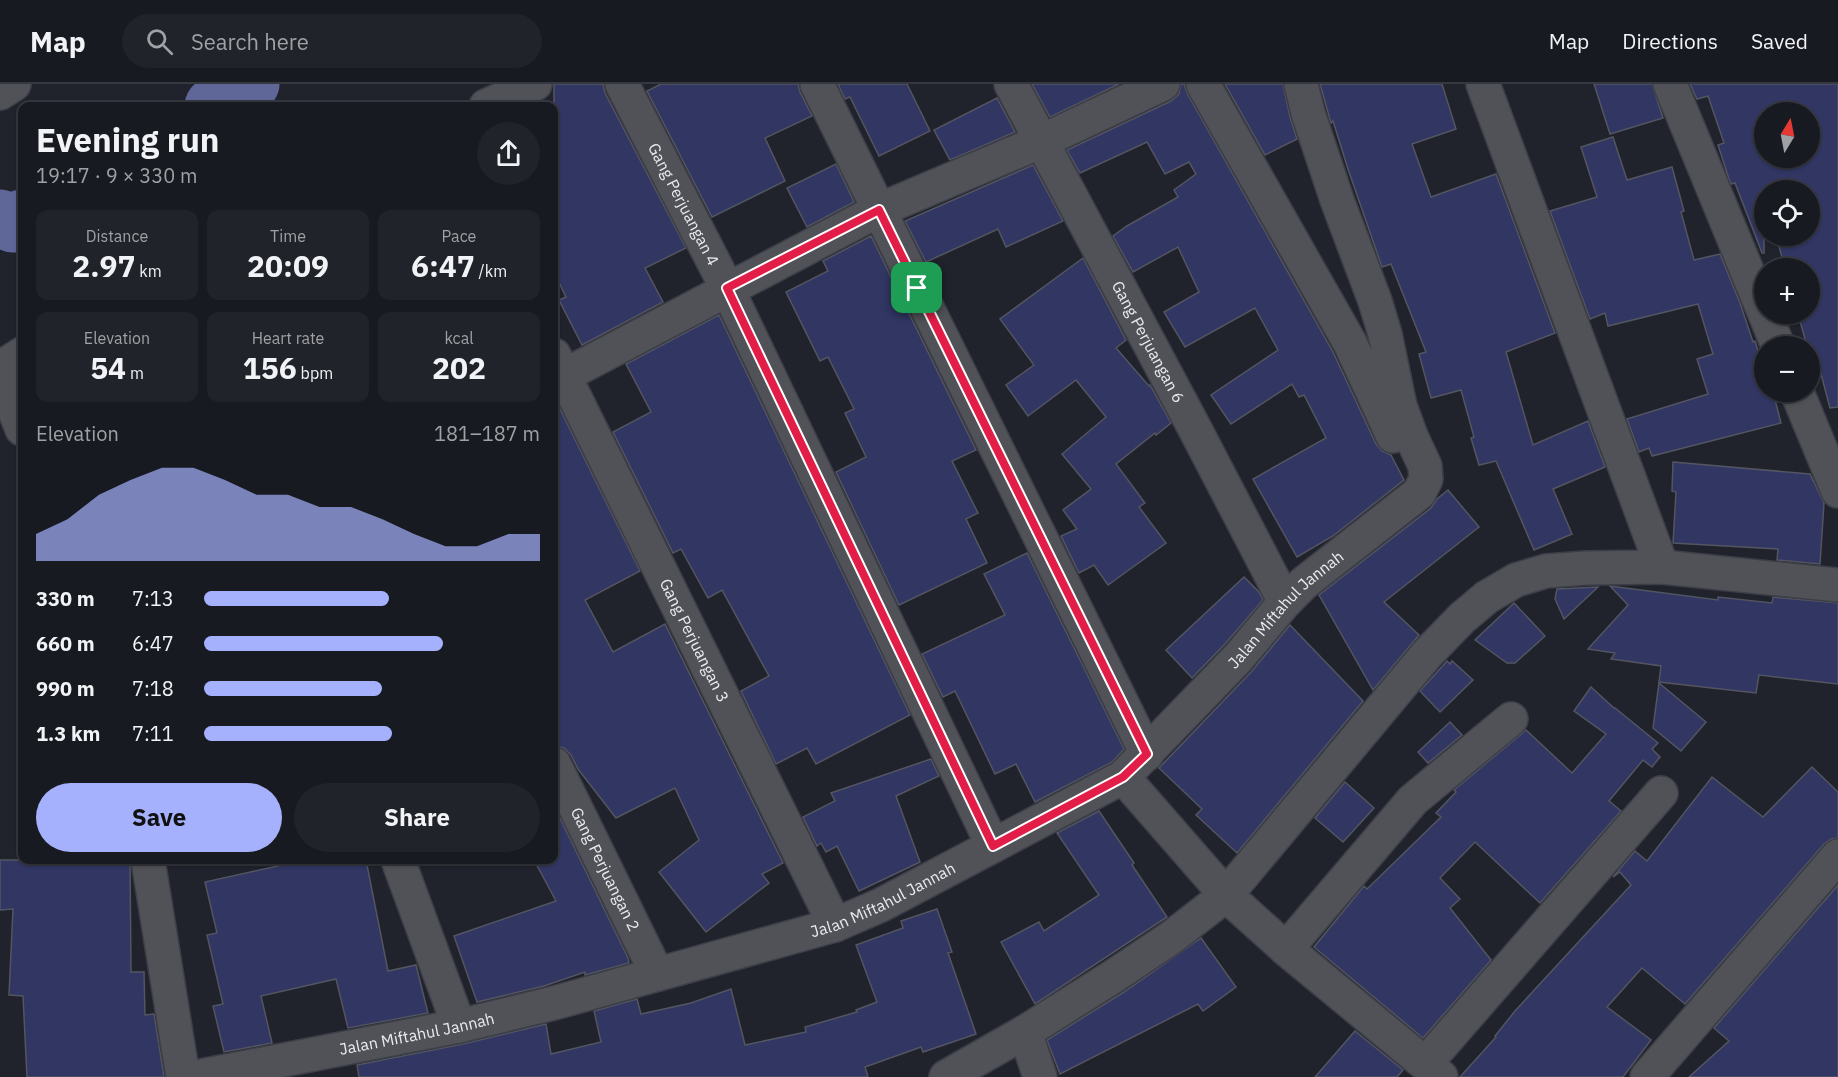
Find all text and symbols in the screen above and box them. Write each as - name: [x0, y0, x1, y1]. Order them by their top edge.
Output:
- search box: [122, 14, 542, 68]
- text: Map: [30, 23, 86, 60]
- icon: search: [143, 25, 176, 58]
- text: Search here: [191, 27, 309, 56]
- text: Map: [1549, 27, 1589, 55]
- text: Directions: [1622, 27, 1718, 55]
- text: Saved: [1751, 27, 1808, 55]
- north arrow: [1754, 102, 1820, 168]
- map controls: [1754, 102, 1820, 402]
- text: Evening run: [36, 118, 220, 161]
- button: share: [477, 122, 540, 185]
- street label: Gang Perjuangan 4: [644, 139, 724, 269]
- text: 19:17 · 9 × 330 m: [36, 162, 197, 189]
- button: locate: [1754, 180, 1820, 246]
- text: Distance: [86, 226, 148, 246]
- text: Time: [270, 226, 306, 246]
- text: Pace: [442, 226, 476, 246]
- text: 2.97: [72, 246, 136, 285]
- text: 20:09: [247, 246, 329, 285]
- text: 6:47: [411, 246, 475, 285]
- button: +: [1754, 258, 1820, 324]
- text: km: [136, 261, 162, 281]
- text: /km: [475, 261, 507, 281]
- pin: [891, 262, 942, 313]
- icon: arrive: [900, 271, 933, 304]
- street label: Gang Perjuangan 6: [1108, 277, 1189, 406]
- text: Elevation: [84, 328, 150, 348]
- text: Heart rate: [252, 328, 324, 348]
- text: kcal: [444, 328, 474, 348]
- button: −: [1754, 336, 1820, 402]
- text: 54: [90, 348, 126, 387]
- text: 156: [243, 348, 297, 387]
- text: 202: [432, 348, 486, 387]
- text: m: [126, 363, 144, 383]
- text: bpm: [297, 363, 333, 383]
- text: Elevation: [36, 420, 119, 447]
- text: 181–187 m: [434, 420, 540, 447]
- street label: Jalan Miftahul Jannah: [1223, 546, 1347, 673]
- street label: Gang Perjuangan 3: [656, 575, 733, 705]
- text: 330 m: [36, 585, 95, 612]
- text: 7:13: [132, 585, 174, 612]
- text: 660 m: [36, 630, 95, 657]
- text: 6:47: [132, 630, 174, 657]
- text: 990 m: [36, 675, 95, 702]
- text: 7:18: [132, 675, 174, 702]
- text: 1.3 km: [36, 720, 100, 747]
- text: 7:11: [132, 720, 174, 747]
- button: Save: [36, 783, 282, 852]
- button: Share: [294, 783, 540, 852]
- street label: Gang Perjuangan 2: [567, 804, 644, 934]
- street label: Jalan Miftahul Jannah: [808, 858, 959, 941]
- street label: Jalan Miftahul Jannah: [338, 1008, 496, 1059]

